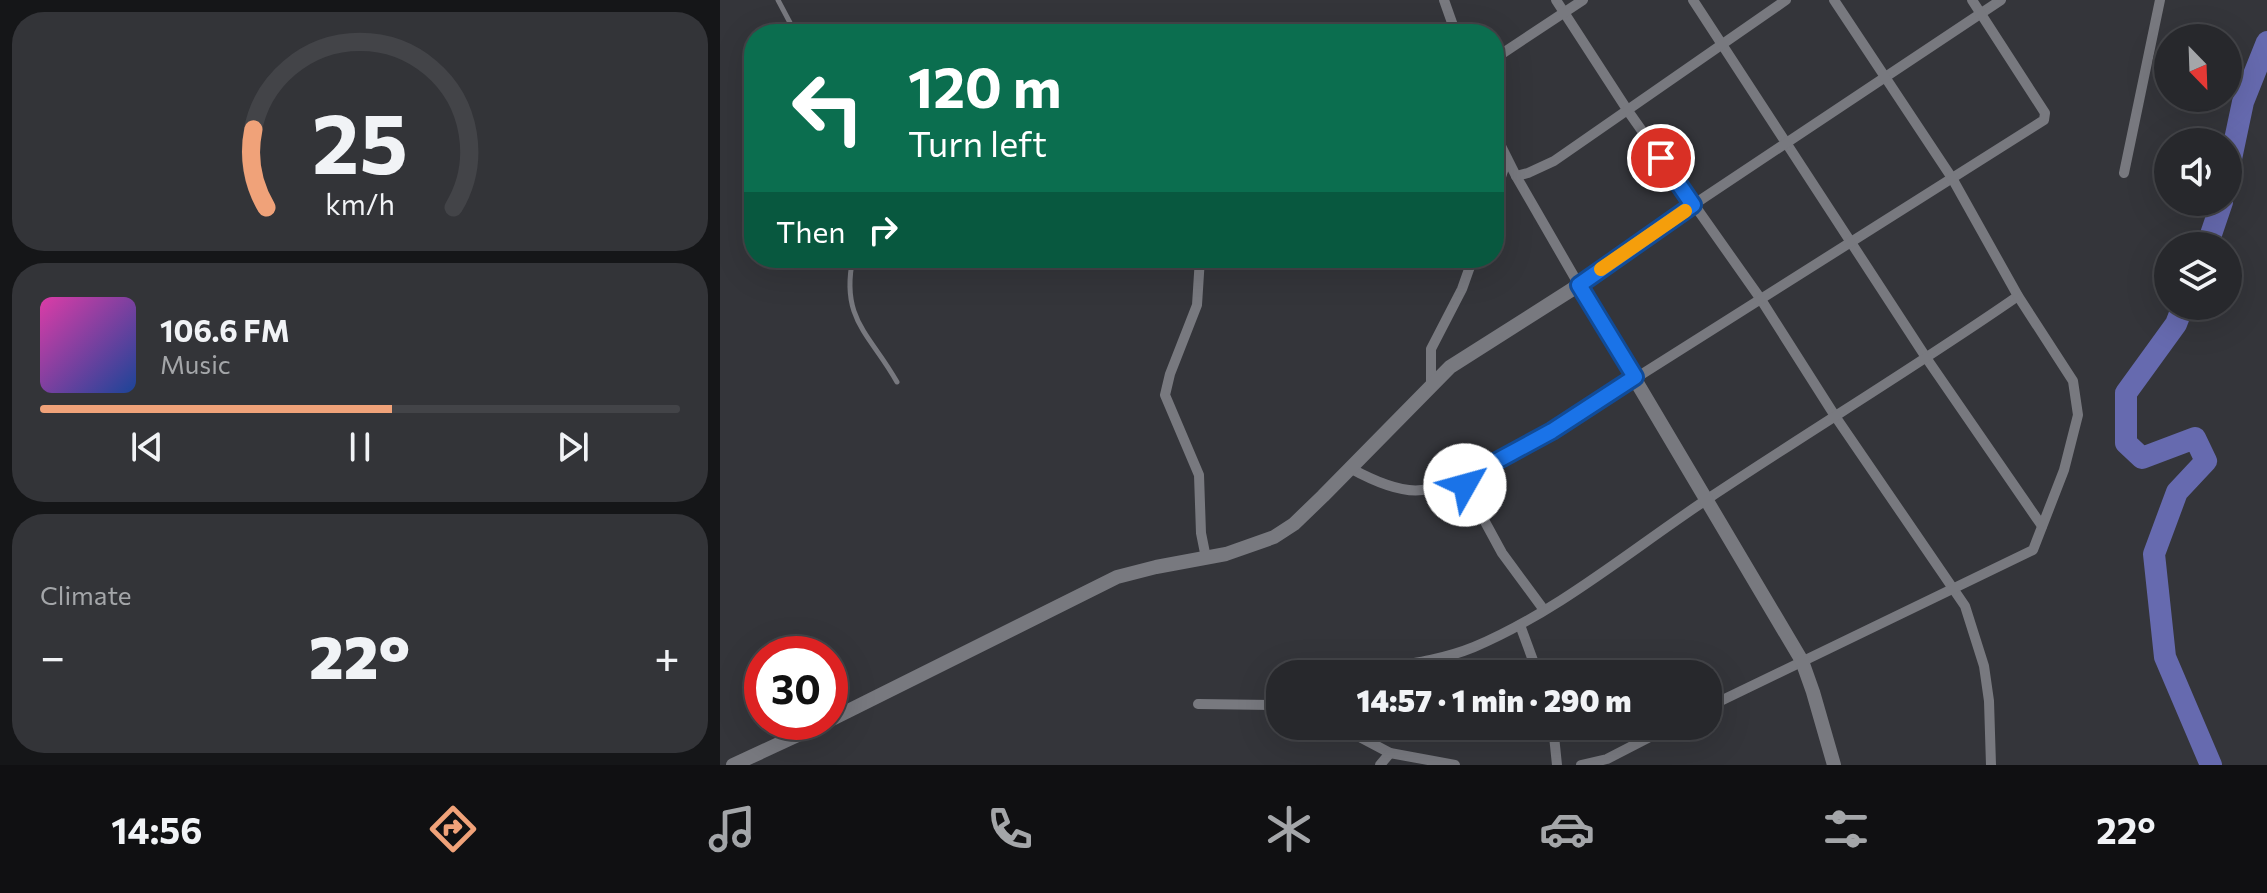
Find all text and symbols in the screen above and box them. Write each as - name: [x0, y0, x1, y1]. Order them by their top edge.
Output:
- north arrow: [2154, 24, 2242, 112]
- map controls: [2154, 24, 2242, 320]
- text: 120 m: [908, 51, 1062, 120]
- icon: left: [776, 56, 880, 160]
- text: 25: [312, 88, 408, 190]
- text: Turn left: [908, 120, 1047, 164]
- pin: [1627, 124, 1695, 192]
- button: sound: [2154, 128, 2242, 216]
- icon: arrive: [1639, 136, 1683, 180]
- text: km/h: [325, 186, 395, 221]
- icon: right: [861, 208, 905, 252]
- text: Then: [776, 212, 845, 249]
- button: layers: [2154, 232, 2242, 320]
- text: 106.6 FM: [160, 311, 290, 348]
- text: Music: [160, 348, 231, 379]
- icon: previous: [125, 425, 169, 469]
- icon: pause: [338, 425, 382, 469]
- icon: next: [551, 425, 595, 469]
- position arrow: [1423, 443, 1507, 527]
- text: Climate: [40, 579, 132, 610]
- text: 22°: [309, 618, 410, 691]
- text: −: [40, 628, 65, 682]
- text: +: [654, 628, 680, 682]
- speed limit sign: 30: [744, 636, 848, 740]
- text: 14:57 · 1 min · 290 m: [1356, 681, 1632, 718]
- icon: directions: [425, 801, 481, 857]
- icon: music: [704, 801, 760, 857]
- icon: phone: [982, 801, 1038, 857]
- icon: climate: [1261, 801, 1317, 857]
- icon: car: [1539, 801, 1595, 857]
- icon: filters: [1818, 801, 1874, 857]
- text: 14:56: [111, 807, 202, 851]
- text: 22°: [2096, 807, 2156, 851]

